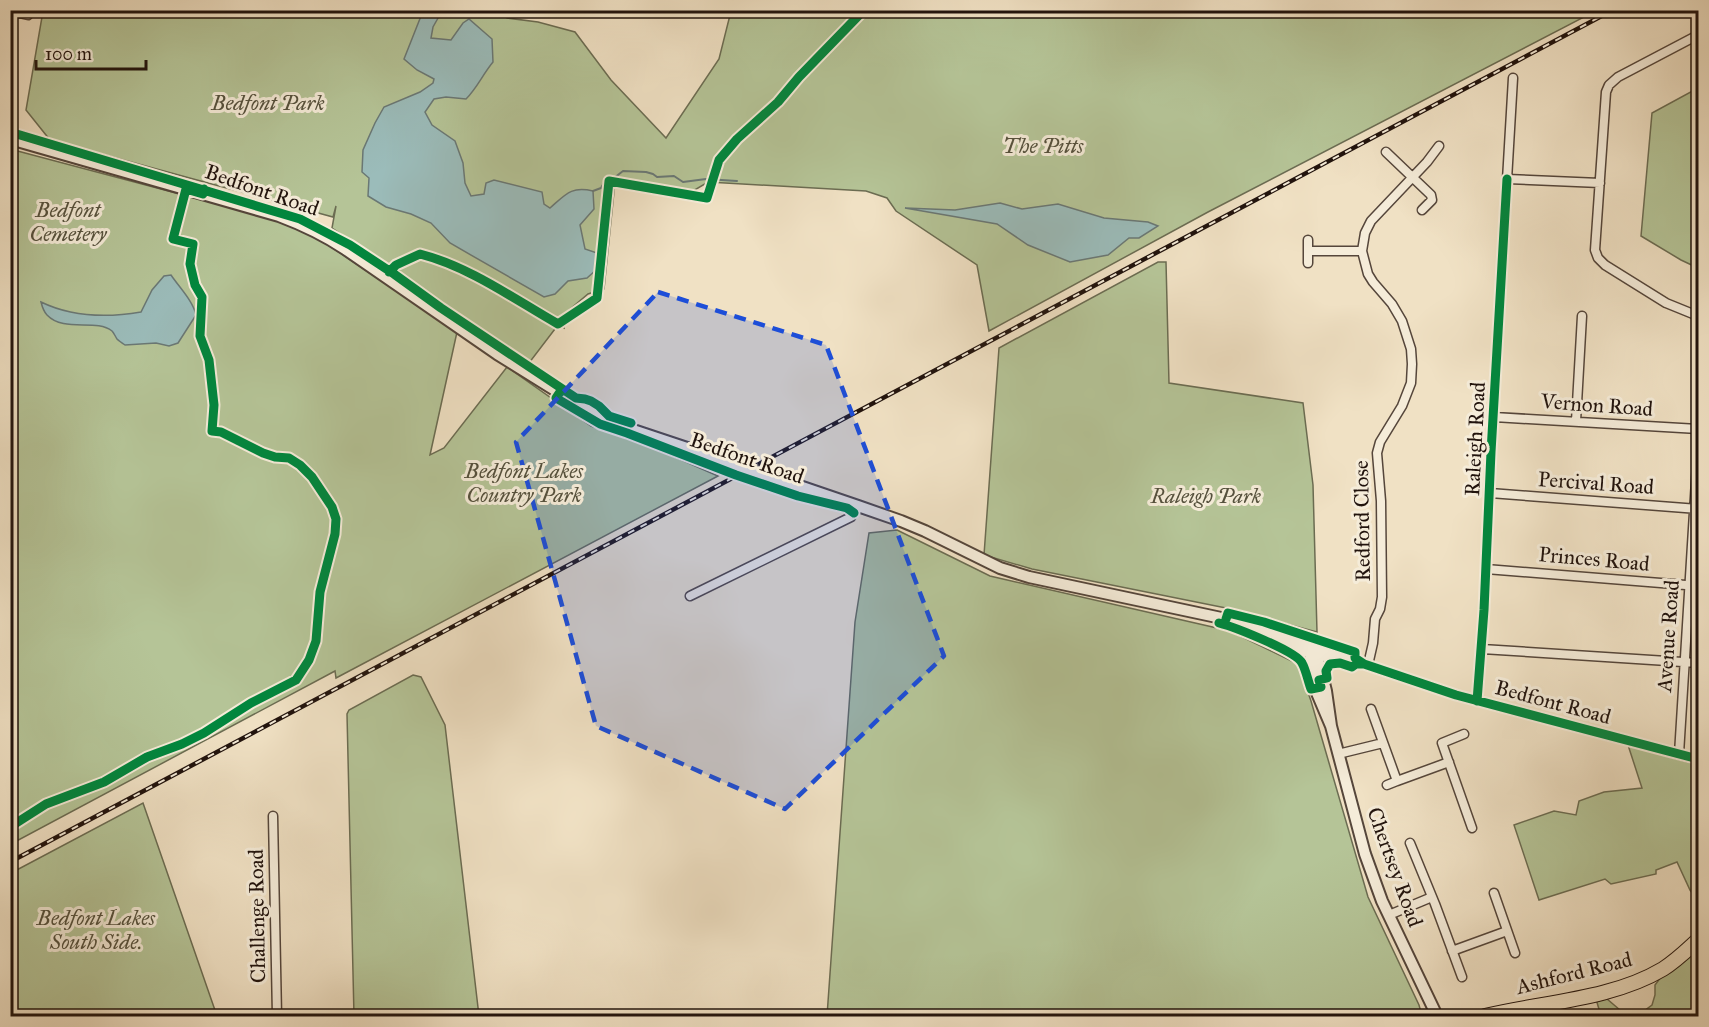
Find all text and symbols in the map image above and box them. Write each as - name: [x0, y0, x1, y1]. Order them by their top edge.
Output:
- scale bar: [36, 33, 146, 71]
- text: 100 m: [45, 43, 92, 65]
- park label: Bedfont Park: [210, 90, 325, 116]
- park label: The Pitts: [1003, 133, 1084, 159]
- street label: Bedfont Road: [202, 158, 323, 222]
- park label: Bedfont Cemetery: [29, 197, 108, 247]
- street label: Raleigh Road: [1459, 381, 1491, 497]
- street label: Vernon Road: [1539, 388, 1654, 422]
- street label: Bedfont Road: [687, 426, 808, 490]
- park label: Bedfont Lakes Country Park: [464, 458, 584, 508]
- street label: Redford Close: [1348, 460, 1376, 582]
- street label: Percival Road: [1537, 466, 1655, 500]
- park label: Raleigh Park: [1150, 483, 1262, 509]
- street label: Princes Road: [1537, 541, 1651, 577]
- street label: Avenue Road: [1651, 579, 1685, 694]
- street label: Bedfont Road: [1492, 674, 1614, 730]
- street label: Chertsey Road: [1361, 804, 1429, 931]
- street label: Challenge Road: [243, 848, 271, 983]
- park label: Bedfont Lakes South Side.: [36, 905, 156, 955]
- street label: Ashford Road: [1512, 946, 1635, 1000]

